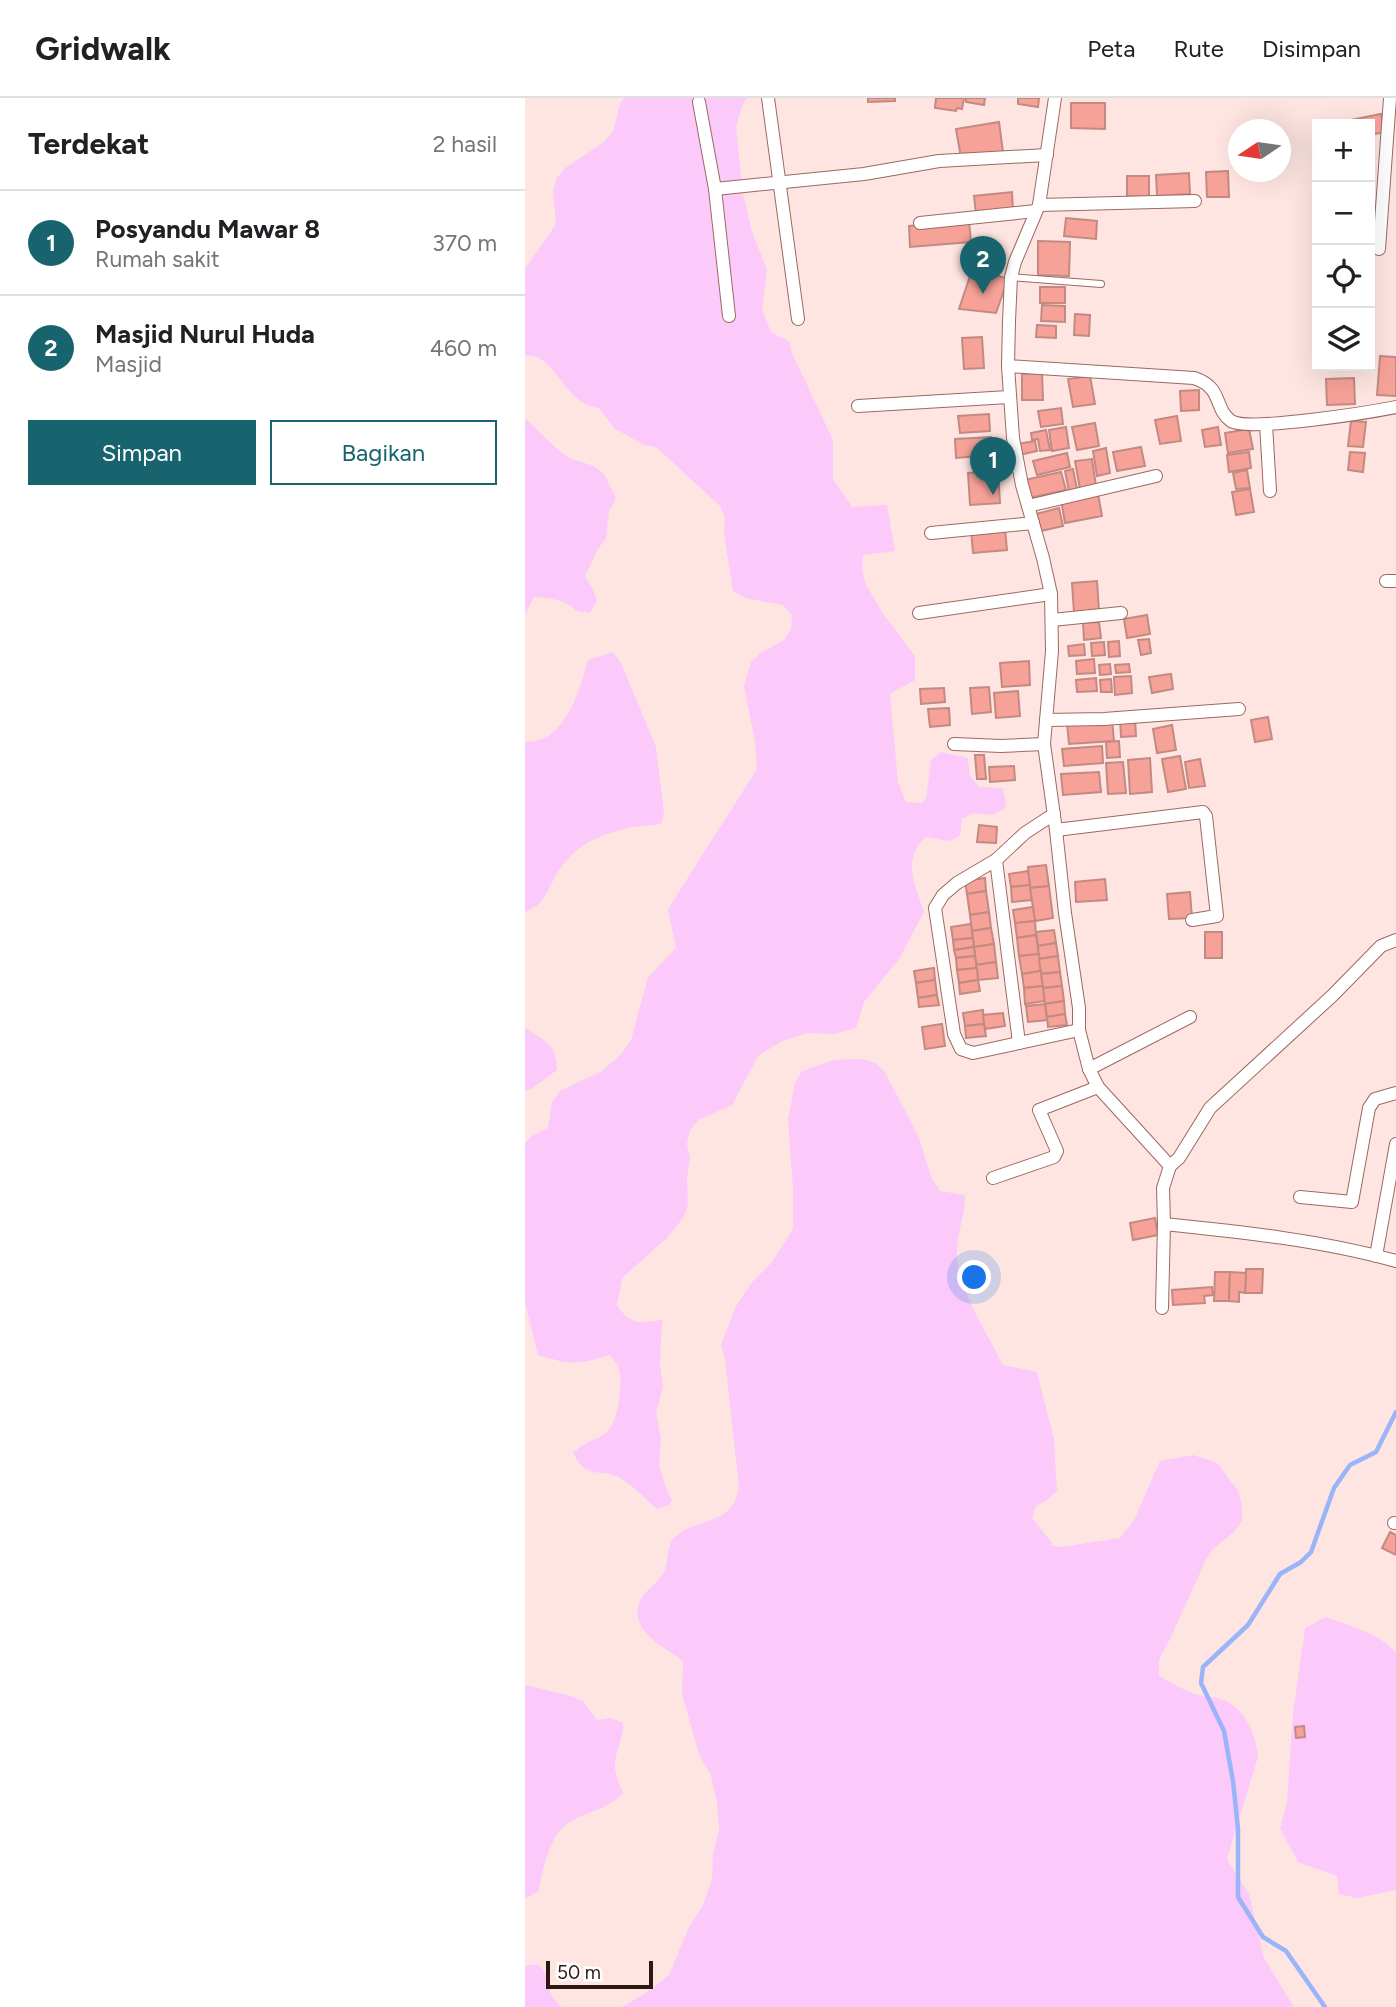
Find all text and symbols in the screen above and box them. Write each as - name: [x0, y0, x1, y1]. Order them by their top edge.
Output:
- text: Gridwalk: [35, 29, 171, 68]
- text: Peta: [1087, 34, 1135, 63]
- text: Rute: [1173, 34, 1224, 63]
- text: Disimpan: [1262, 34, 1361, 63]
- north arrow: [1228, 119, 1291, 182]
- map controls: [1312, 119, 1375, 371]
- button: +: [1312, 119, 1375, 182]
- text: Terdekat: [28, 125, 149, 162]
- text: 2 hasil: [433, 130, 497, 158]
- button: −: [1312, 182, 1375, 245]
- text: Posyandu Mawar 8: [95, 213, 320, 245]
- text: 1: [46, 229, 56, 257]
- text: 370 m: [432, 229, 497, 257]
- pin: 2: [960, 236, 1006, 294]
- text: Rumah sakit: [95, 245, 220, 273]
- button: locate: [1312, 245, 1375, 308]
- button: layers: [1312, 308, 1375, 371]
- text: Masjid Nurul Huda: [95, 318, 315, 350]
- text: 2: [44, 334, 58, 362]
- text: 460 m: [430, 334, 497, 362]
- text: Masjid: [95, 350, 162, 378]
- button: Simpan: [28, 420, 256, 485]
- button: Bagikan: [270, 420, 497, 485]
- pin: 1: [970, 437, 1016, 495]
- your location: [957, 1260, 991, 1294]
- scale bar: [546, 1958, 653, 1990]
- text: 50 m: [557, 1961, 601, 1984]

